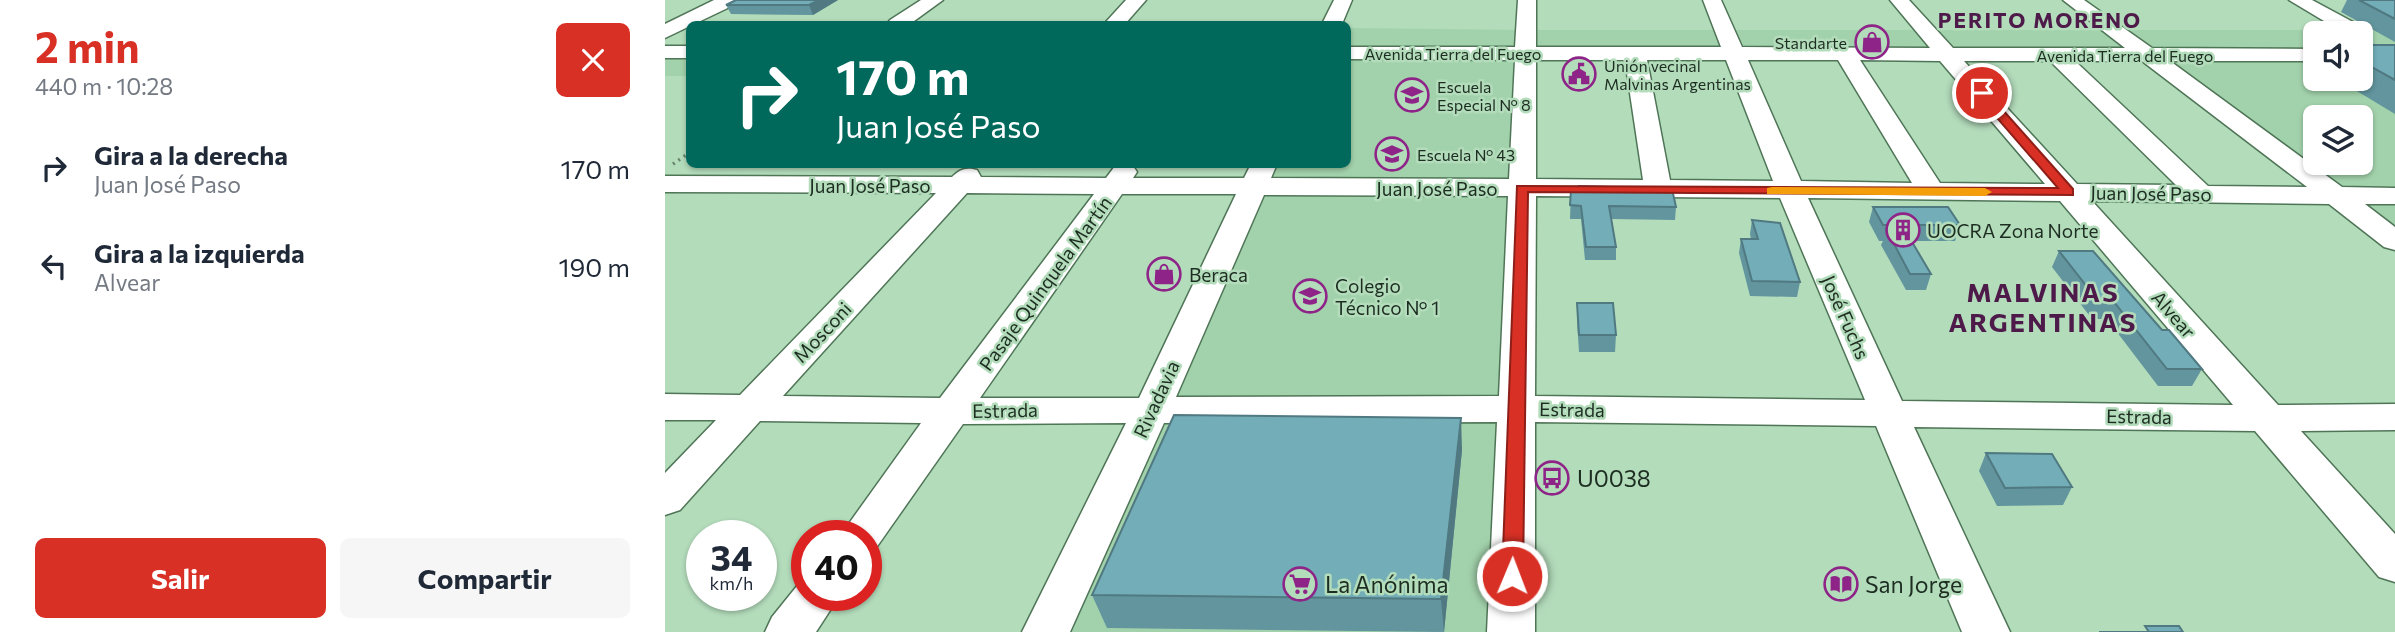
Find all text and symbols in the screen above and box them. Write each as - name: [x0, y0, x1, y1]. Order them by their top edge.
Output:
- district label: PERITO MORENO: [1938, 7, 2142, 32]
- text: 2 min: [35, 20, 140, 72]
- map controls: [2303, 21, 2373, 175]
- button: sound: [2303, 21, 2373, 91]
- button: close: [556, 23, 630, 97]
- shop icon: Standarte: [1853, 23, 1891, 61]
- place label: Standarte: [1775, 33, 1847, 52]
- street label: Avenida Tierra del Fuego: [1365, 44, 1541, 63]
- text: 170 m: [836, 45, 969, 105]
- street label: Avenida Tierra del Fuego: [2037, 46, 2213, 65]
- icon: right: [721, 49, 812, 140]
- public building icon: Unión vecinal Malvinas Argentinas: [1560, 55, 1598, 93]
- place label: Unión vecinal Malvinas Argentinas: [1604, 56, 1751, 93]
- pin: [1952, 63, 2012, 123]
- text: 440 m · 10:28: [35, 72, 173, 100]
- icon: arrive: [1963, 74, 2001, 112]
- school or university icon: Escuela Especial Nº 8: [1393, 76, 1431, 114]
- place label: Escuela Especial Nº 8: [1437, 77, 1531, 114]
- text: Juan José Paso: [836, 105, 1041, 145]
- button: layers: [2303, 105, 2373, 175]
- school or university icon: Escuela Nº 43: [1373, 135, 1411, 173]
- text: Gira a la derecha: [94, 139, 288, 170]
- place label: Escuela Nº 43: [1417, 145, 1515, 164]
- icon: right: [35, 149, 73, 187]
- text: 170 m: [561, 153, 630, 184]
- text: Juan José Paso: [94, 170, 241, 198]
- street label: Juan José Paso: [809, 174, 931, 197]
- street label: Juan José Paso: [1376, 177, 1498, 200]
- street label: Juan José Paso: [2090, 180, 2212, 206]
- street label: Pasaje Quinquela Martín: [974, 191, 1116, 375]
- building icon: UOCRA Zona Norte: [1884, 211, 1922, 249]
- place label: UOCRA Zona Norte: [1927, 219, 2098, 242]
- text: Gira a la izquierda: [94, 237, 305, 268]
- icon: left: [35, 247, 73, 285]
- text: 190 m: [558, 251, 630, 282]
- shop icon: Beraca: [1145, 255, 1183, 293]
- place label: Beraca: [1189, 263, 1248, 286]
- text: Alvear: [94, 268, 160, 296]
- street label: José Fuchs: [1817, 272, 1875, 362]
- place label: Colegio Técnico Nº 1: [1335, 274, 1439, 319]
- district label: MALVINAS ARGENTINAS: [1949, 276, 2137, 337]
- school or university icon: Colegio Técnico Nº 1: [1291, 277, 1329, 315]
- street label: Alvear: [2147, 286, 2201, 343]
- street label: Mosconi: [788, 297, 856, 367]
- street label: Rivadavia: [1128, 357, 1184, 441]
- street label: Estrada: [1539, 397, 1605, 421]
- street label: Estrada: [972, 398, 1038, 422]
- street label: Estrada: [2106, 404, 2172, 428]
- bus stop icon: U0038: [1533, 459, 1571, 497]
- place label: U0038: [1577, 464, 1651, 492]
- speed limit sign: 40: [791, 520, 882, 611]
- text: 34: [711, 535, 752, 578]
- button: Salir: [35, 538, 326, 618]
- button: Compartir: [340, 538, 630, 618]
- position arrow: [1475, 539, 1549, 613]
- supermarket icon: La Anónima: [1281, 565, 1319, 603]
- library icon: San Jorge: [1822, 565, 1860, 603]
- place label: La Anónima: [1325, 570, 1449, 598]
- place label: San Jorge: [1865, 570, 1962, 598]
- text: km/h: [710, 572, 753, 594]

